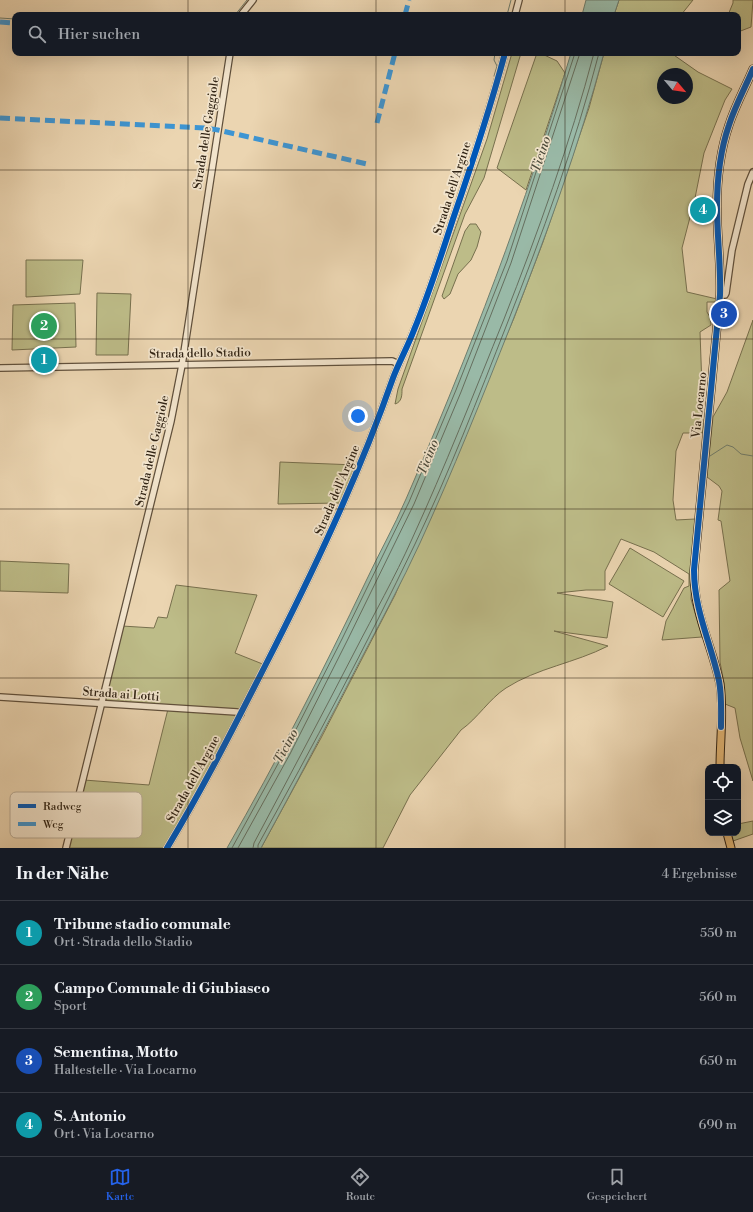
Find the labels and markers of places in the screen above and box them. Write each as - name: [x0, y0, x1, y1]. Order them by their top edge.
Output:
- pin: 4: [690, 195, 716, 225]
- pin: 3: [711, 299, 737, 329]
- pin: 2: [31, 311, 57, 341]
- pin: 1: [31, 345, 57, 375]

